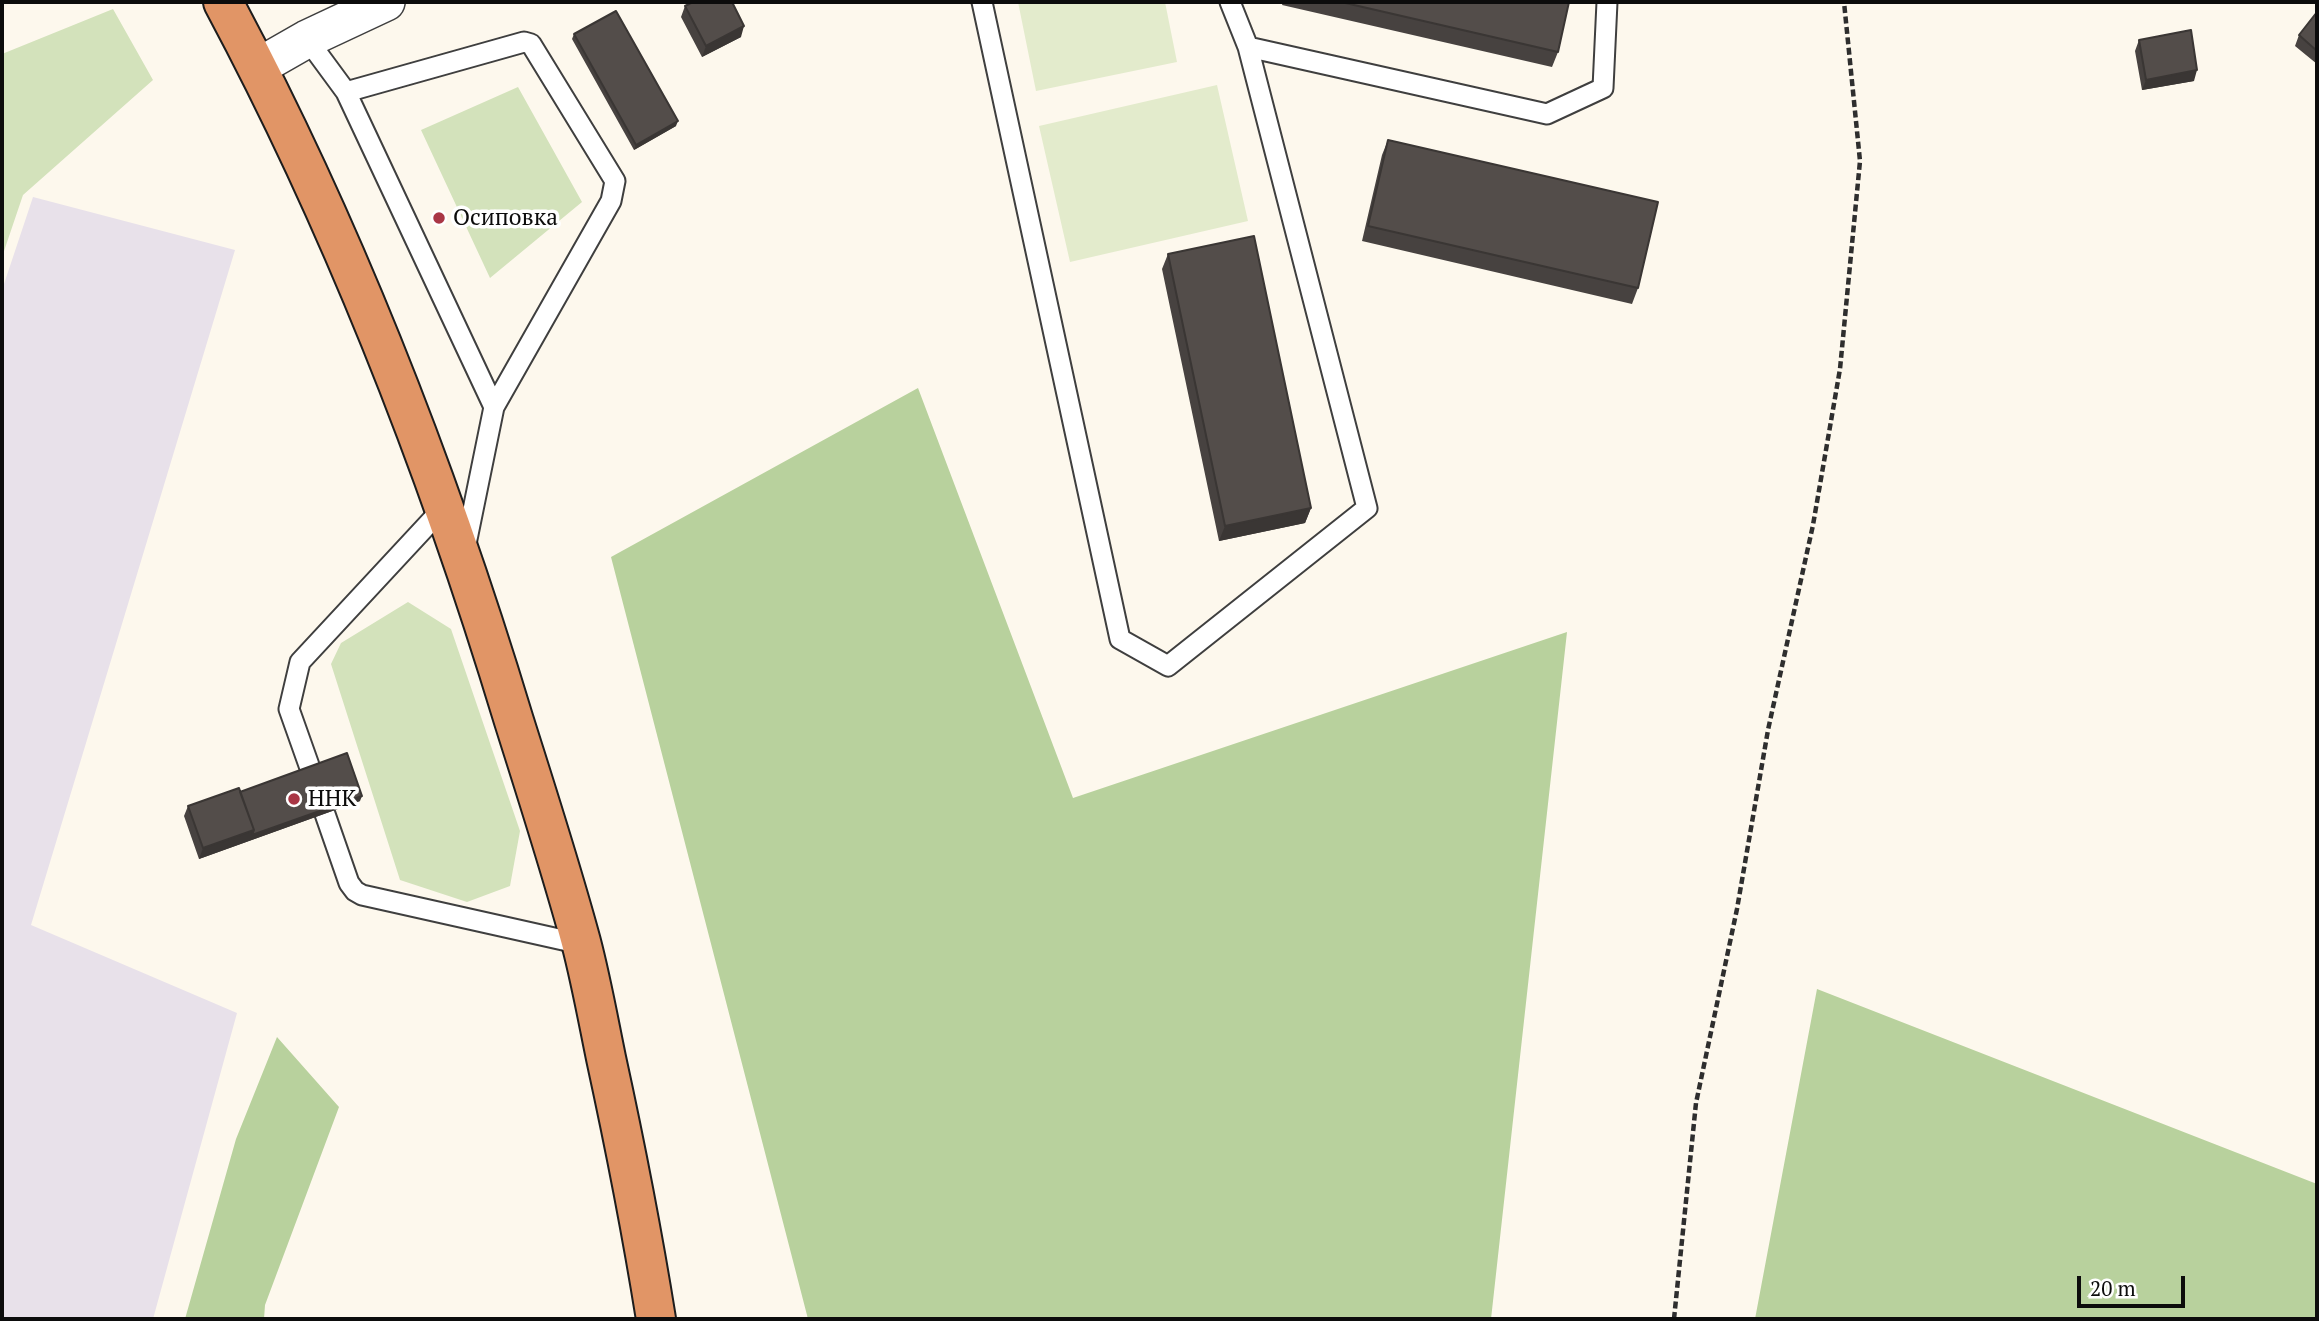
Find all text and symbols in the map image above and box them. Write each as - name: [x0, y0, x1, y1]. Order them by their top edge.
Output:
- place label: Осиповка: [453, 204, 558, 232]
- marker: Осиповка: [431, 210, 447, 226]
- place label: ННК: [308, 785, 356, 813]
- marker: ННК: [286, 791, 302, 807]
- scale bar: [2081, 1262, 2190, 1306]
- text: 20 m: [2090, 1274, 2136, 1302]

